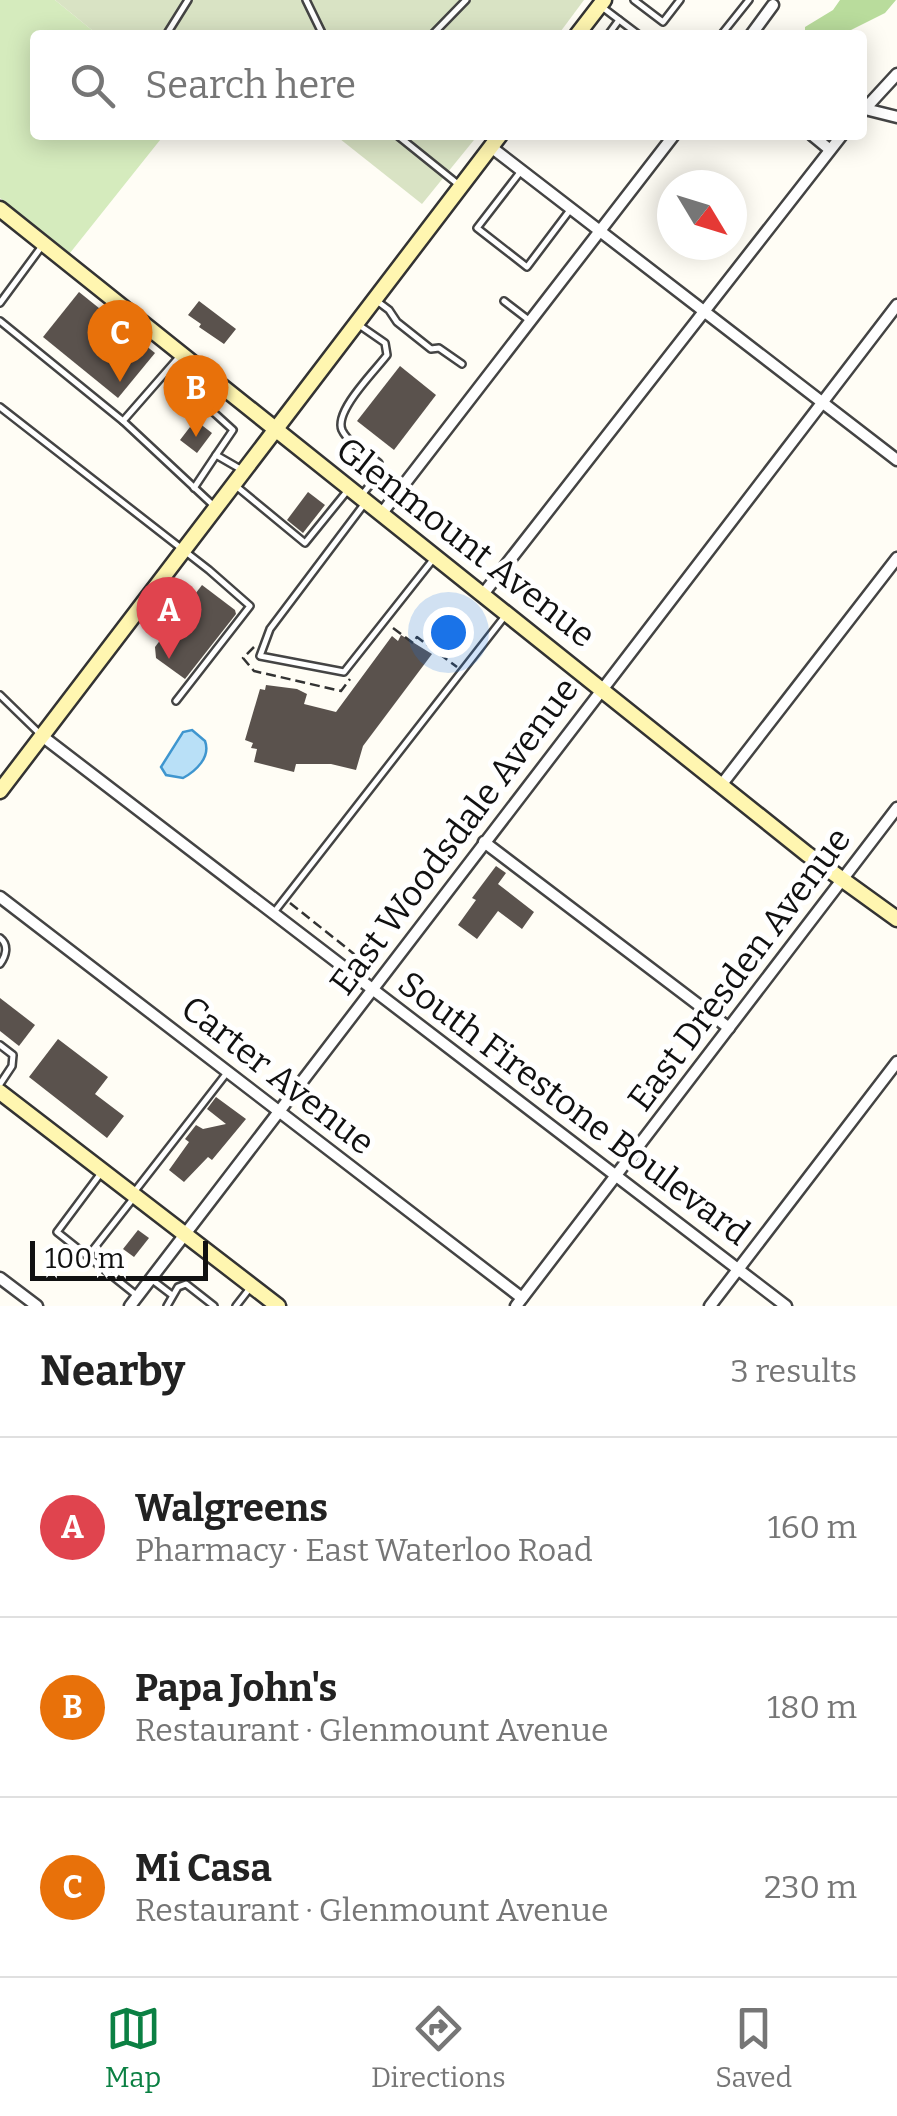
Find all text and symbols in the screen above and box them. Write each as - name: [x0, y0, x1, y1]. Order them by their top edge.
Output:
- search box: [30, 30, 867, 140]
- icon: search: [65, 58, 120, 113]
- text: Search here: [145, 62, 356, 108]
- north arrow: [657, 170, 747, 260]
- pin: C: [88, 300, 152, 382]
- pin: B: [164, 354, 228, 437]
- street label: Glenmount Avenue: [328, 428, 604, 656]
- pin: A: [136, 576, 202, 659]
- your location: [423, 607, 474, 658]
- street label: East Woodsdale Avenue: [321, 669, 587, 1003]
- street label: East Dresden Avenue: [619, 819, 859, 1119]
- street label: South Firestone Boulevard: [390, 962, 758, 1254]
- street label: Carter Avenue: [173, 987, 383, 1163]
- scale bar: [30, 1236, 208, 1280]
- text: 100 m: [45, 1242, 125, 1275]
- text: Nearby: [40, 1346, 185, 1396]
- text: 3 results: [731, 1352, 857, 1390]
- text: Walgreens: [135, 1485, 328, 1531]
- text: A: [61, 1508, 84, 1546]
- text: 160 m: [768, 1508, 857, 1546]
- text: Pharmacy · East Waterloo Road: [135, 1531, 593, 1569]
- text: Papa John's: [135, 1665, 337, 1711]
- text: B: [62, 1688, 83, 1726]
- text: 180 m: [767, 1688, 857, 1726]
- text: Restaurant · Glenmount Avenue: [135, 1711, 608, 1749]
- text: Mi Casa: [135, 1845, 272, 1891]
- text: C: [62, 1868, 83, 1906]
- text: 230 m: [764, 1868, 857, 1906]
- text: Restaurant · Glenmount Avenue: [135, 1891, 608, 1929]
- tab: Map: [105, 2001, 161, 2094]
- tab: Directions: [371, 2001, 506, 2094]
- tab: Saved: [715, 2001, 792, 2094]

